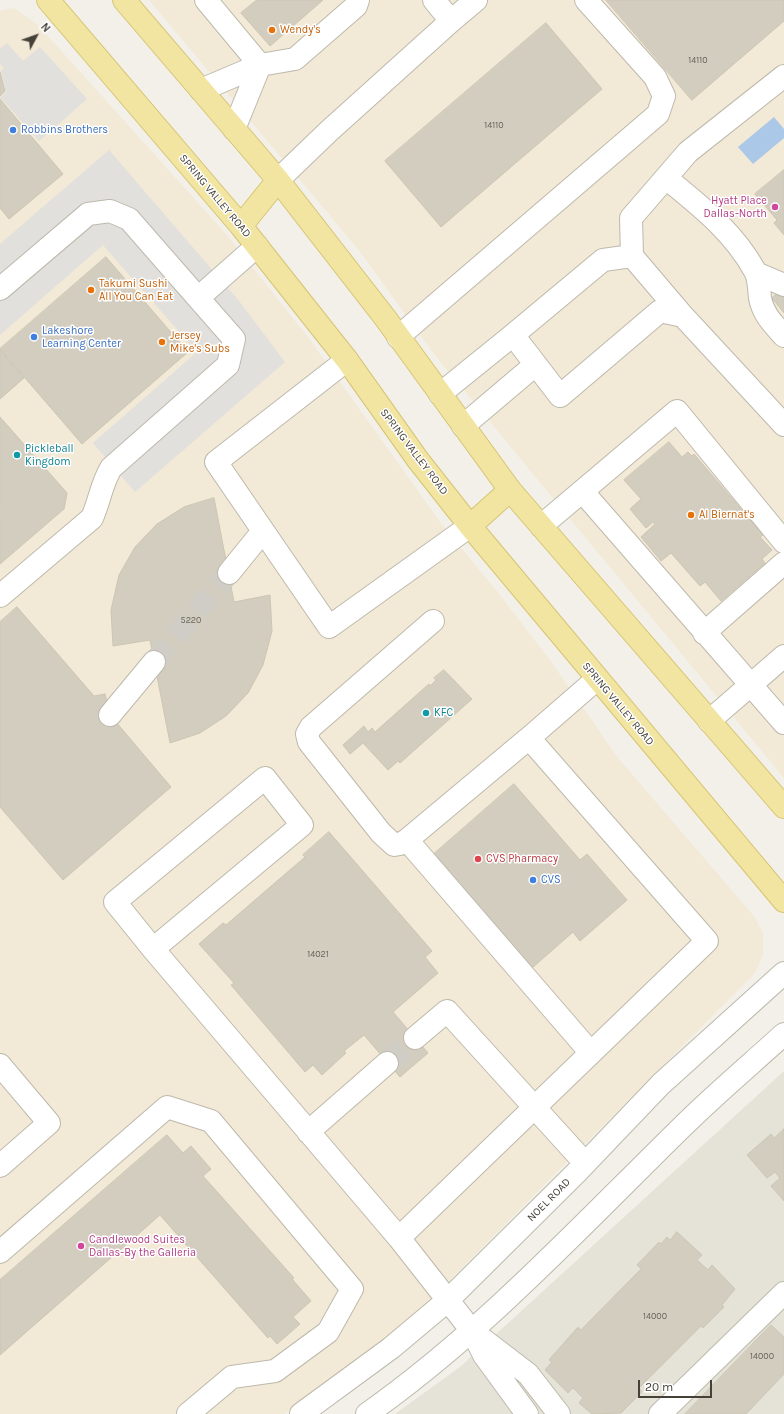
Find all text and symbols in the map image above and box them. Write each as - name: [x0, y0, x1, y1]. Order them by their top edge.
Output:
- north arrow: [16, 16, 56, 56]
- text: N: [38, 21, 53, 35]
- place label: Wendy's: [280, 23, 321, 37]
- marker: Wendy's: [267, 25, 277, 35]
- house number: 14110: [688, 55, 708, 65]
- house number: 14110: [484, 120, 504, 130]
- place label: Robbins Brothers: [21, 123, 108, 137]
- marker: Robbins Brothers: [8, 125, 18, 135]
- street label: SPRING VALLEY ROAD: [176, 152, 254, 240]
- place label: Hyatt Place Dallas-North: [704, 194, 767, 220]
- marker: Hyatt Place Dallas-North: [770, 202, 780, 212]
- place label: Takumi Sushi All You Can Eat: [99, 277, 173, 303]
- marker: Takumi Sushi All You Can Eat: [86, 285, 96, 295]
- place label: Lakeshore Learning Center: [42, 324, 121, 350]
- place label: Jersey Mike's Subs: [170, 329, 230, 355]
- marker: Lakeshore Learning Center: [29, 332, 39, 342]
- marker: Jersey Mike's Subs: [157, 337, 167, 347]
- street label: SPRING VALLEY ROAD: [377, 406, 451, 498]
- place label: Pickleball Kingdom: [25, 442, 74, 468]
- marker: Pickleball Kingdom: [12, 450, 22, 460]
- place label: Al Biernat's: [699, 508, 755, 522]
- marker: Al Biernat's: [686, 510, 696, 520]
- house number: 5220: [181, 615, 201, 625]
- street label: SPRING VALLEY ROAD: [579, 660, 657, 748]
- place label: KFC: [434, 706, 453, 720]
- marker: KFC: [421, 708, 431, 718]
- place label: CVS Pharmacy: [486, 852, 558, 866]
- marker: CVS Pharmacy: [473, 854, 483, 864]
- place label: CVS: [541, 873, 561, 887]
- marker: CVS: [528, 875, 538, 885]
- house number: 14021: [307, 949, 329, 959]
- street label: NOEL ROAD: [525, 1176, 573, 1224]
- place label: Candlewood Suites Dallas-By the Galleria: [89, 1233, 196, 1259]
- marker: Candlewood Suites Dallas-By the Galleria: [76, 1241, 86, 1251]
- house number: 14000: [643, 1311, 667, 1321]
- house number: 14000: [750, 1351, 774, 1361]
- scale bar: [640, 1372, 714, 1398]
- text: 20 m: [645, 1380, 673, 1394]

